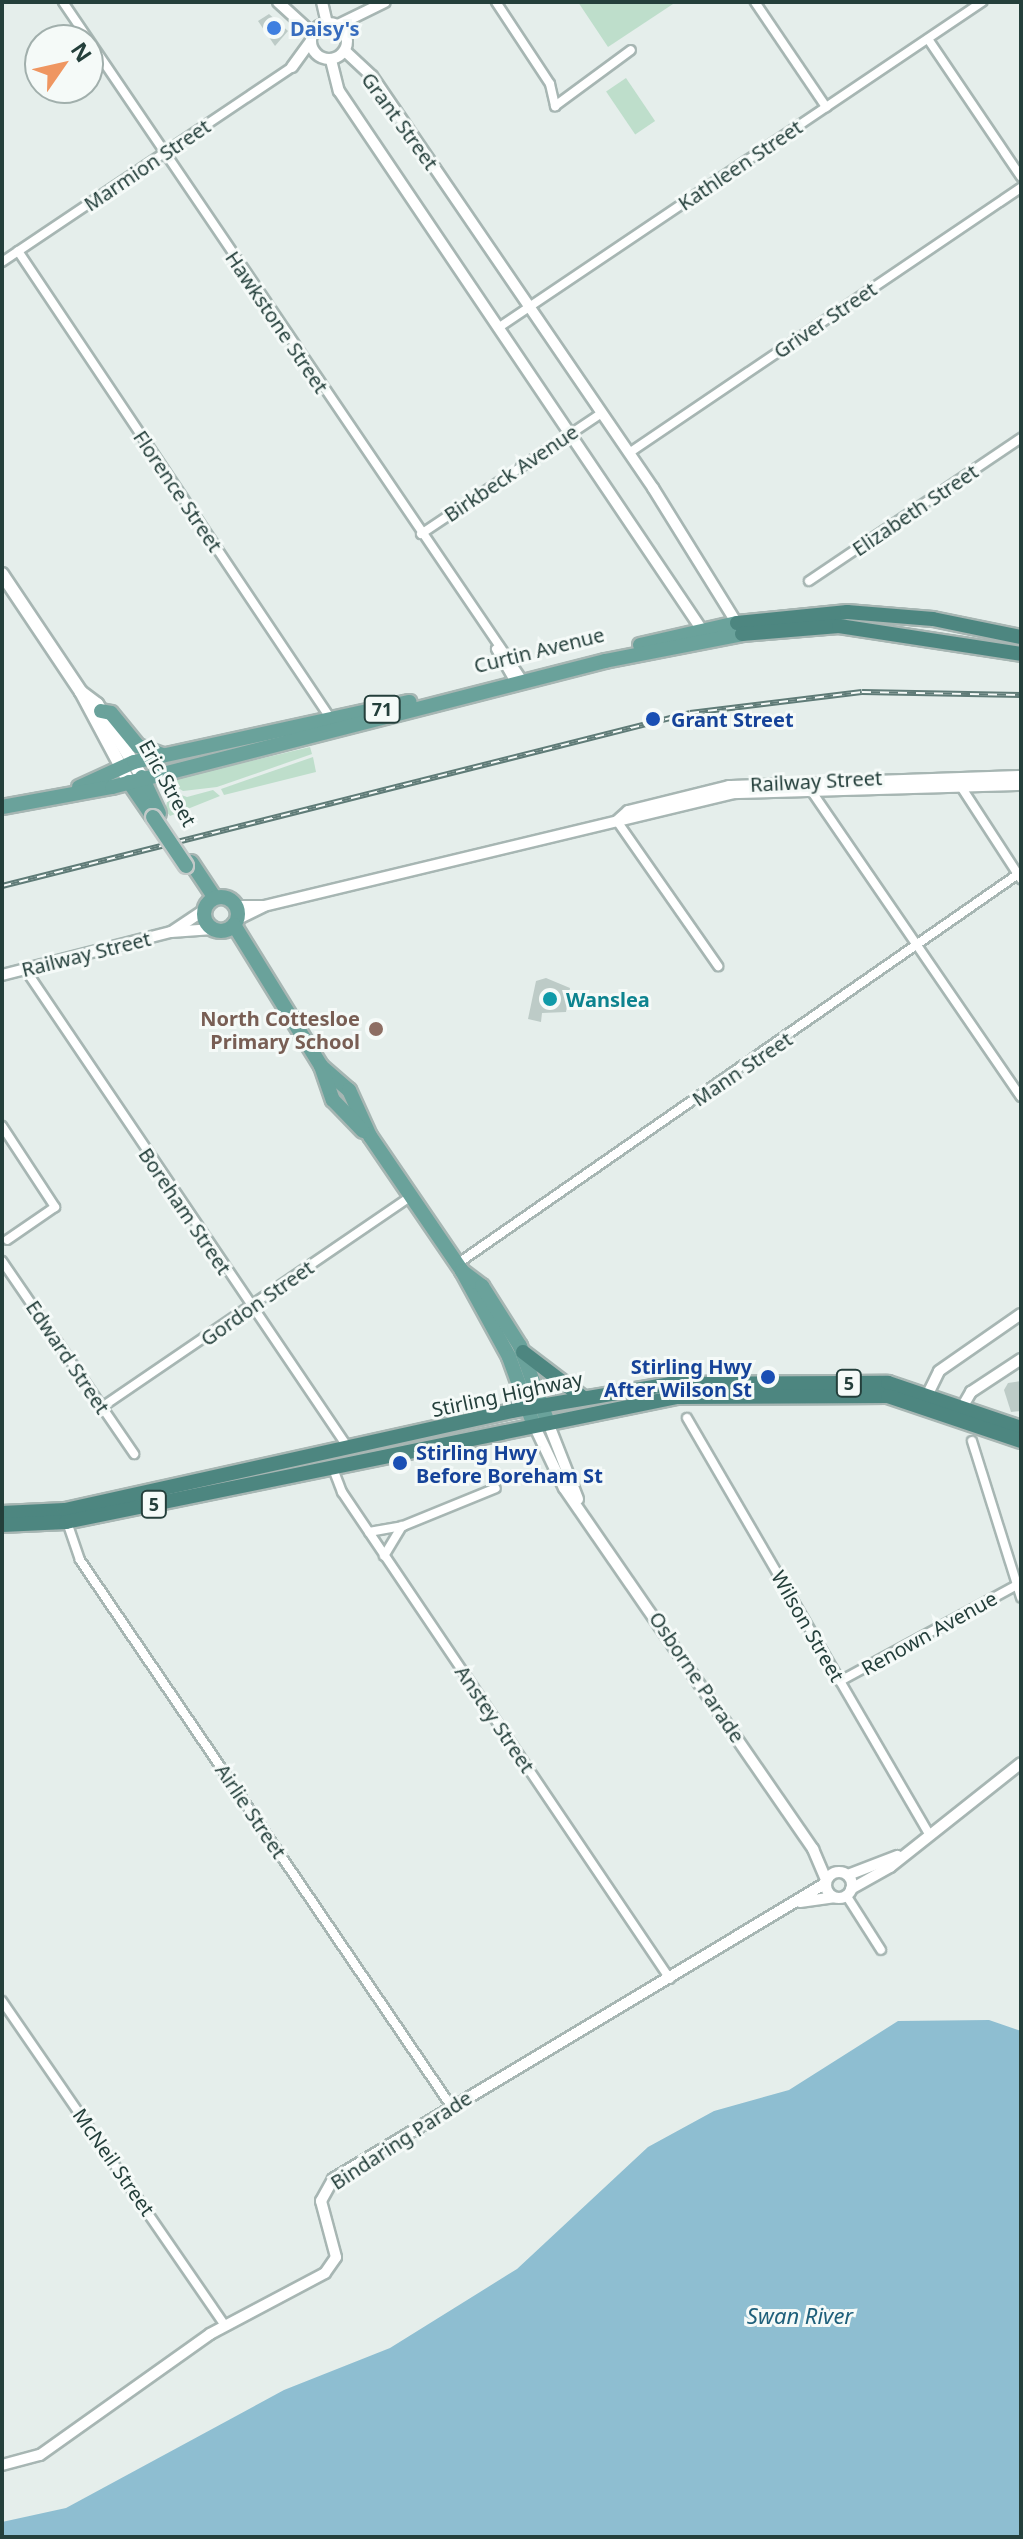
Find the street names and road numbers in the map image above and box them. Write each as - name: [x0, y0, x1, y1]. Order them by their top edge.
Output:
- street label: Grant Street: [357, 68, 443, 174]
- street label: Marmion Street: [79, 114, 215, 216]
- street label: Kathleen Street: [673, 115, 807, 215]
- street label: Hawkstone Street: [221, 246, 333, 398]
- street label: Griver Street: [769, 277, 881, 363]
- street label: Birkbeck Avenue: [439, 419, 583, 527]
- street label: Florence Street: [129, 426, 227, 556]
- street label: Elizabeth Street: [848, 459, 982, 561]
- street label: Curtin Avenue: [471, 622, 607, 678]
- road number: 71: [362, 695, 402, 723]
- street label: Eric Street: [134, 736, 202, 830]
- street label: Railway Street: [749, 766, 883, 796]
- street label: Railway Street: [19, 926, 153, 982]
- street label: Mann Street: [688, 1027, 796, 1111]
- street label: Boreham Street: [134, 1143, 236, 1279]
- street label: Gordon Street: [196, 1255, 318, 1351]
- street label: Edward Street: [21, 1296, 115, 1418]
- street label: Stirling Highway: [429, 1366, 585, 1422]
- road number: 5: [835, 1369, 863, 1397]
- road number: 5: [140, 1490, 168, 1518]
- street label: Wilson Street: [767, 1566, 849, 1686]
- street label: Renown Avenue: [857, 1586, 1001, 1680]
- street label: Osborne Parade: [644, 1607, 750, 1747]
- street label: Anstey Street: [450, 1661, 540, 1777]
- street label: Airlie Street: [211, 1759, 291, 1863]
- street label: Bindaring Parade: [326, 2085, 476, 2195]
- street label: McNeil Street: [68, 2104, 160, 2220]

